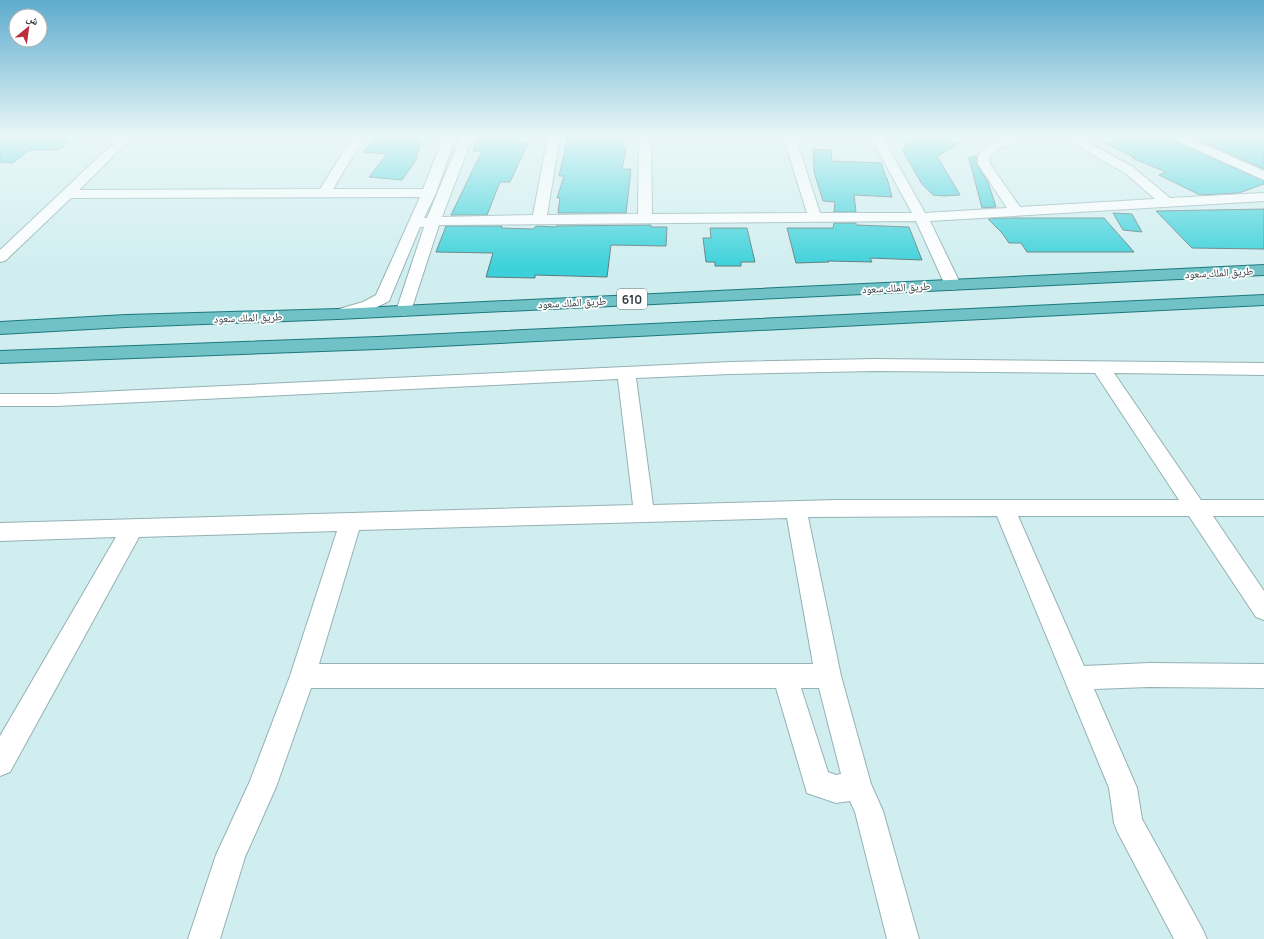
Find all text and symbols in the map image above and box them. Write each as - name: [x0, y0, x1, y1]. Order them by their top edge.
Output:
- north arrow: [8, 8, 48, 48]
- text: ش: [24, 9, 42, 29]
- street label: طريق الملك سعود: [1184, 263, 1254, 281]
- street label: طريق الملك سعود: [861, 278, 931, 296]
- road number: 610: [617, 289, 647, 309]
- street label: طريق الملك سعود: [537, 293, 607, 311]
- street label: طريق الملك سعود: [213, 308, 283, 326]

